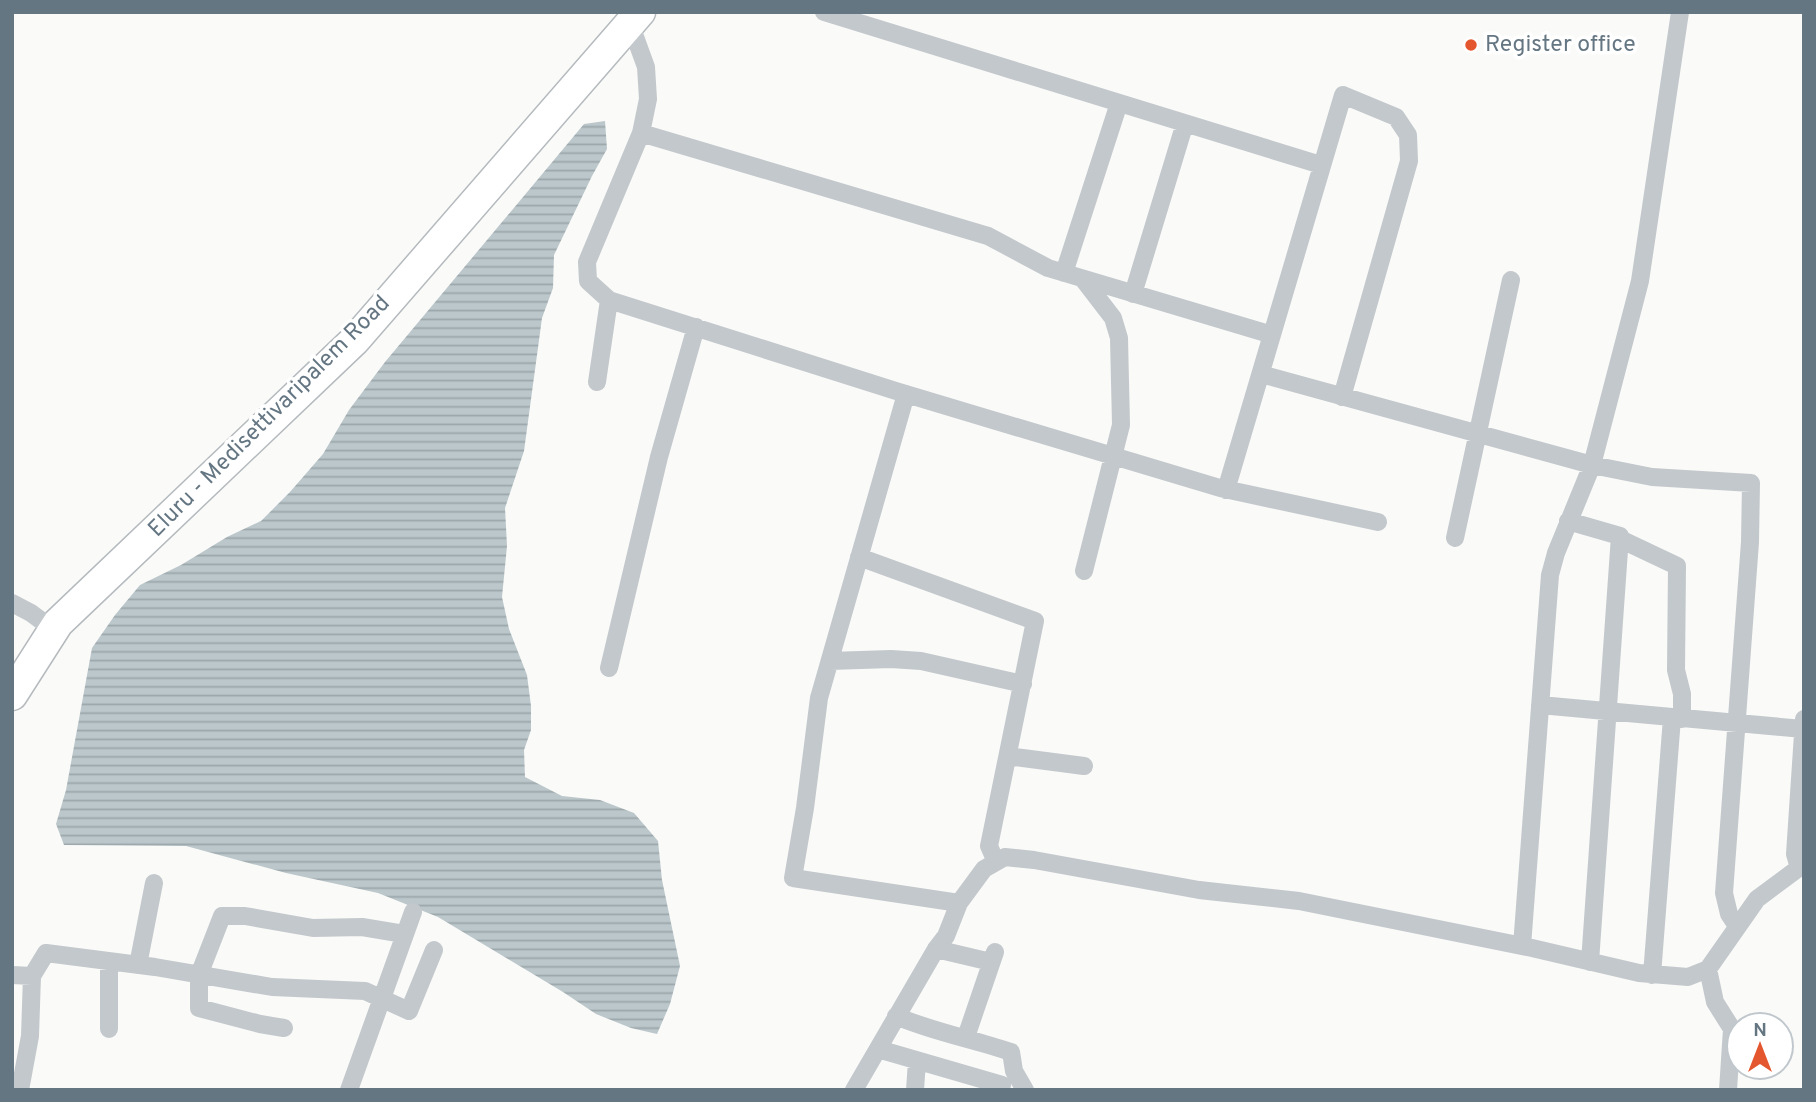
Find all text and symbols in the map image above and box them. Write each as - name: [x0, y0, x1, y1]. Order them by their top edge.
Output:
- place label: Register office: [1485, 31, 1636, 60]
- marker: Register office: [1463, 37, 1479, 53]
- street label: Eluru - Medisettivaripalem Road: [143, 290, 397, 544]
- north arrow: [1725, 1011, 1795, 1081]
- text: N: [1753, 1019, 1767, 1043]

